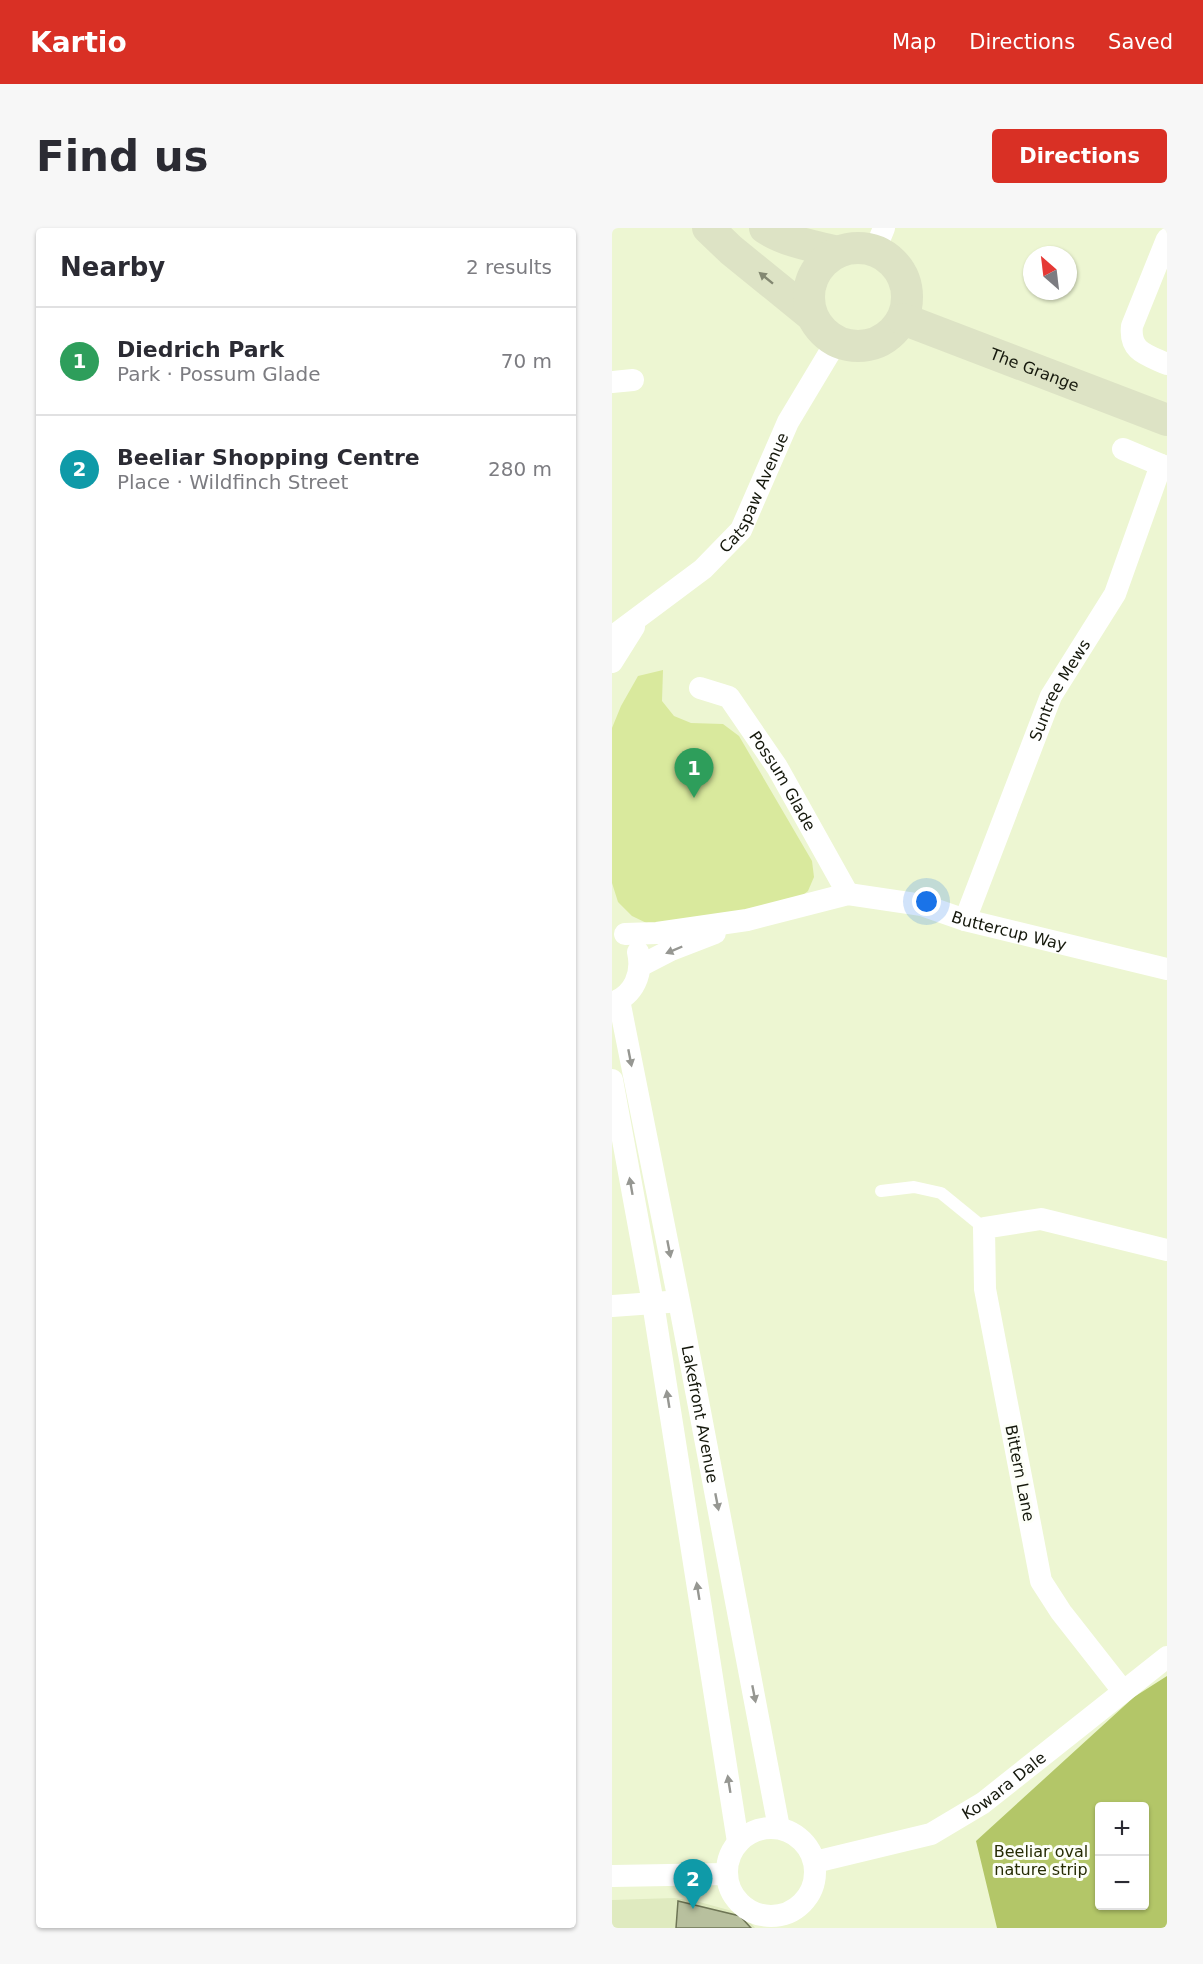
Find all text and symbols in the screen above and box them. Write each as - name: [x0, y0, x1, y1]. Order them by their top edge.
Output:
- text: Kartio: [30, 26, 127, 59]
- text: Map: [892, 30, 936, 54]
- text: Directions: [969, 30, 1075, 54]
- text: Saved: [1108, 30, 1173, 54]
- button: Directions: [992, 129, 1167, 183]
- text: Find us: [36, 132, 209, 181]
- north arrow: [1023, 246, 1077, 300]
- text: Nearby: [60, 252, 165, 282]
- text: 2 results: [466, 255, 552, 279]
- one-way arrow: [758, 272, 774, 285]
- text: Diedrich Park: [117, 337, 284, 362]
- street label: The Grange: [987, 343, 1082, 395]
- text: 1: [73, 349, 86, 373]
- text: 70 m: [501, 349, 552, 373]
- text: Park · Possum Glade: [117, 362, 321, 386]
- street label: Catspaw Avenue: [715, 429, 792, 556]
- text: Beeliar Shopping Centre: [117, 445, 420, 470]
- text: 2: [73, 457, 86, 481]
- text: 280 m: [488, 457, 552, 481]
- text: Place · Wildfinch Street: [117, 470, 348, 494]
- street label: Suntree Mews: [1025, 635, 1094, 744]
- street label: Possum Glade: [746, 727, 820, 834]
- pin: 1: [674, 748, 713, 798]
- your location: [912, 887, 941, 916]
- street label: Buttercup Way: [949, 907, 1069, 954]
- one-way arrow: [665, 945, 682, 954]
- one-way arrow: [626, 1049, 636, 1067]
- one-way arrow: [627, 1176, 636, 1195]
- one-way arrow: [664, 1240, 674, 1258]
- street label: Lakefront Avenue: [678, 1344, 723, 1485]
- one-way arrow: [663, 1389, 672, 1408]
- street label: Bittern Lane: [1001, 1423, 1039, 1523]
- one-way arrow: [713, 1493, 722, 1512]
- one-way arrow: [694, 1582, 703, 1601]
- one-way arrow: [750, 1685, 759, 1704]
- street label: Kowara Dale: [958, 1748, 1049, 1823]
- one-way arrow: [724, 1774, 733, 1793]
- map controls: [1095, 1802, 1149, 1910]
- button: +: [1095, 1802, 1149, 1856]
- park label: Beeliar oval nature strip: [994, 1842, 1088, 1879]
- button: −: [1095, 1856, 1149, 1910]
- pin: 2: [674, 1860, 712, 1909]

